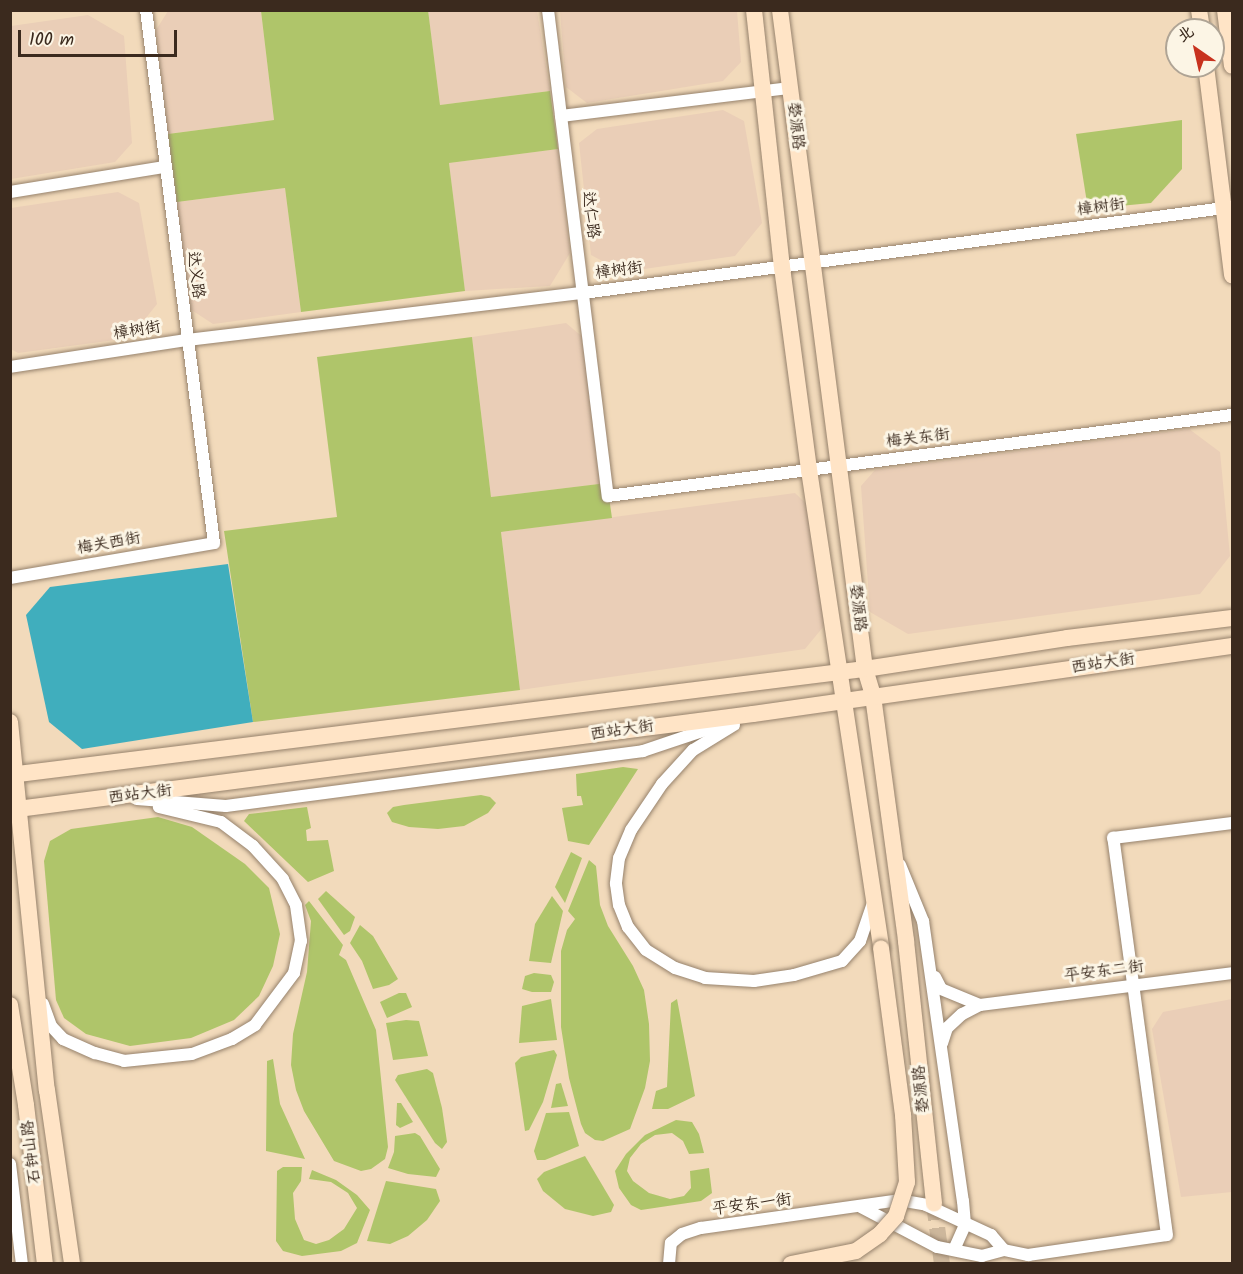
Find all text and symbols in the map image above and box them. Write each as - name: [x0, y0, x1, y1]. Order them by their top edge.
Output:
- scale bar: [21, 18, 180, 56]
- north arrow: [1165, 18, 1225, 78]
- text: 北: [1172, 19, 1199, 49]
- text: 100 m: [29, 26, 74, 55]
- street label: 婺源路: [783, 101, 807, 151]
- street label: 达仁路: [578, 190, 602, 240]
- street label: 樟树街: [1076, 196, 1126, 220]
- street label: 达义路: [183, 250, 207, 300]
- street label: 樟树街: [594, 259, 644, 283]
- street label: 樟树街: [112, 318, 162, 344]
- street label: 梅关东街: [885, 426, 951, 452]
- street label: 梅关西街: [76, 529, 142, 559]
- street label: 婺源路: [845, 583, 869, 633]
- street label: 西站大街: [1070, 650, 1136, 678]
- street label: 西站大街: [589, 717, 655, 745]
- street label: 西站大街: [107, 782, 173, 808]
- street label: 平安东二街: [1063, 958, 1145, 986]
- street label: 婺源路: [910, 1064, 934, 1114]
- street label: 石钟山路: [19, 1119, 45, 1185]
- street label: 平安东一街: [711, 1191, 793, 1219]

